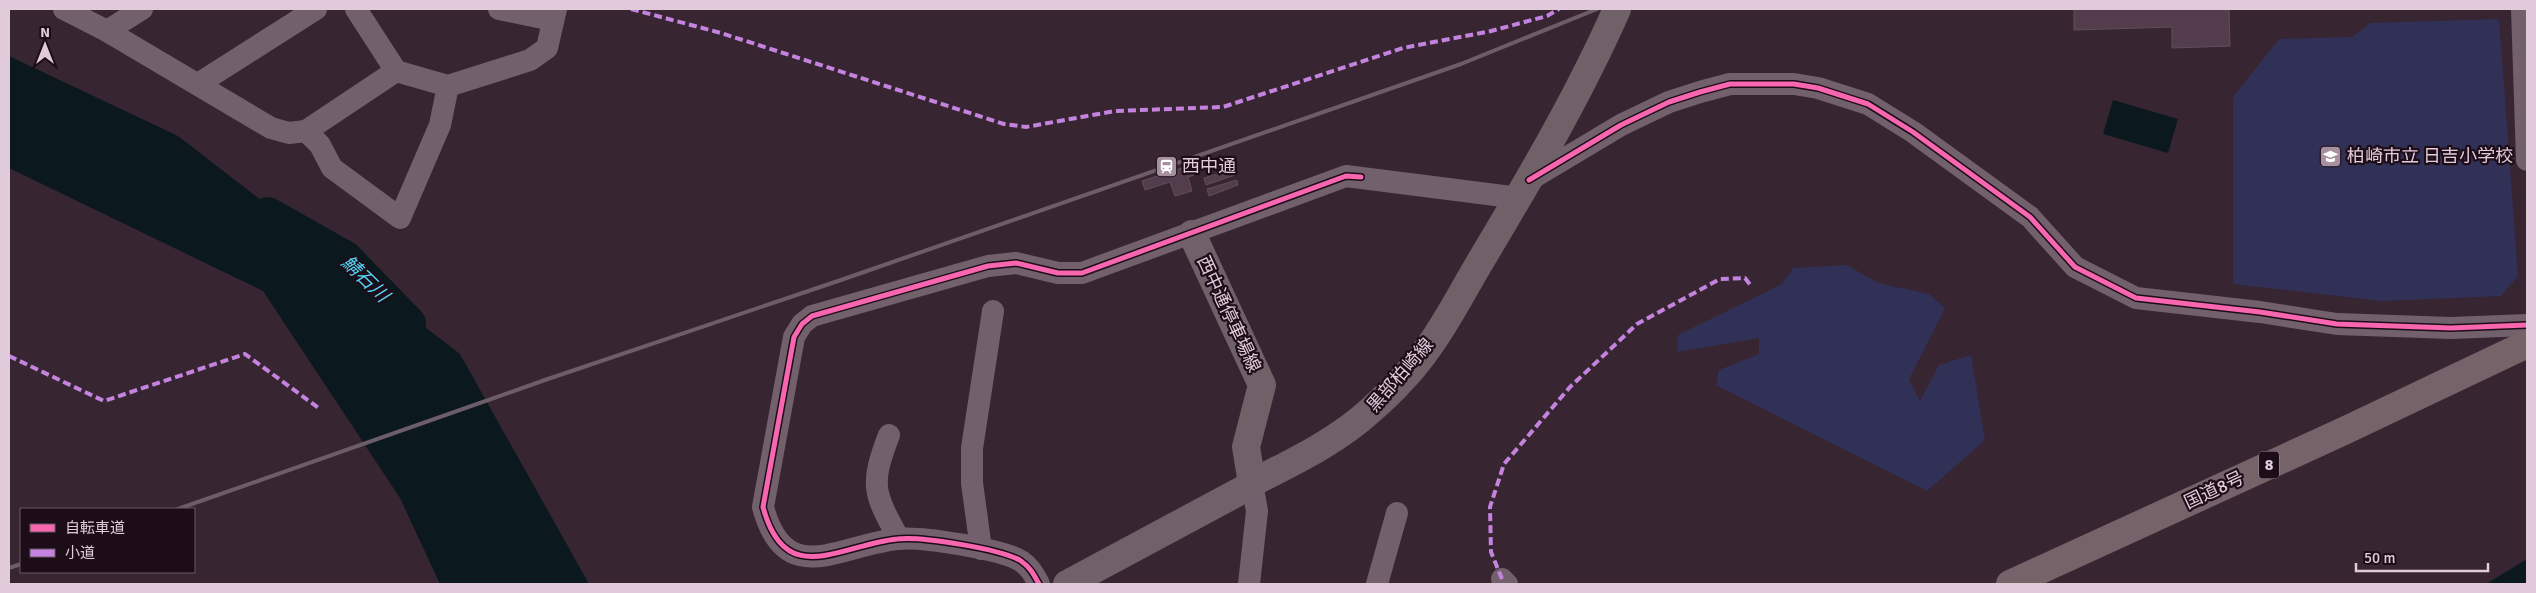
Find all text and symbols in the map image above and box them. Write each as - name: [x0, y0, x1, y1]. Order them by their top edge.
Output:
- north arrow: [20, 20, 70, 70]
- text: N: [40, 24, 50, 41]
- school or university icon: 柏崎市立 日吉小学校: [2319, 144, 2343, 168]
- place label: 柏崎市立 日吉小学校: [2347, 145, 2513, 167]
- station icon: 西中通: [1154, 154, 1178, 178]
- place label: 西中通: [1182, 155, 1236, 177]
- water label: 鯖石川: [336, 251, 395, 309]
- street label: 西中通停車場線: [1192, 252, 1266, 376]
- street label: 黒部柏崎線: [1362, 334, 1438, 416]
- road number: 8: [2259, 452, 2279, 478]
- street label: 国道8号: [2180, 467, 2248, 513]
- legend: [20, 508, 195, 573]
- text: 自転車道: [65, 519, 125, 537]
- scale bar: [2356, 540, 2488, 572]
- text: 小道: [65, 544, 95, 562]
- text: 50 m: [2364, 549, 2395, 567]

